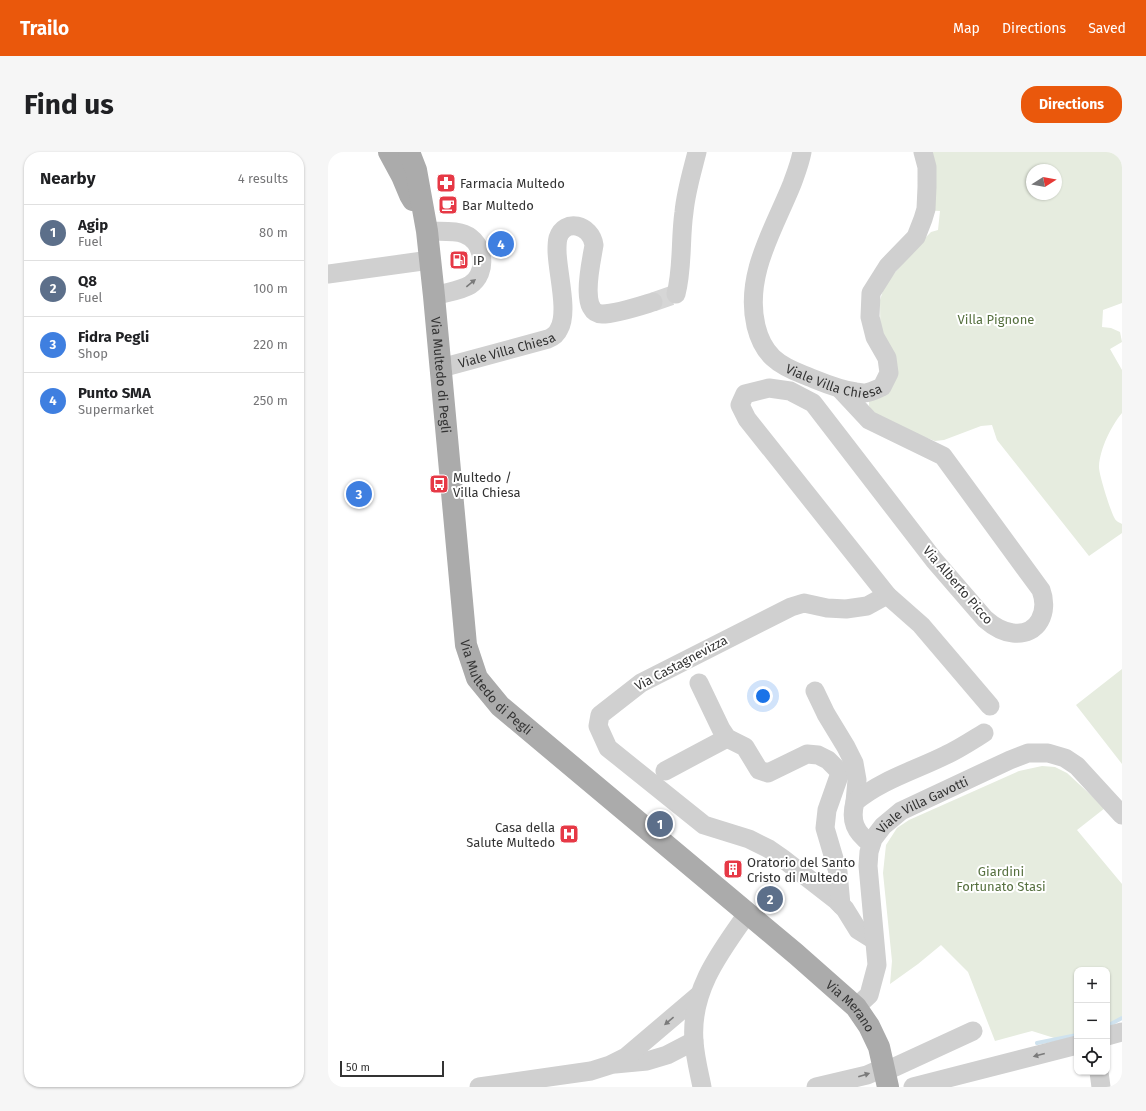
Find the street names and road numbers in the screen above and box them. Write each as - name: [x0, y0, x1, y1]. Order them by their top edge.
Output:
- street label: Via Multedo di Pegli: [428, 316, 454, 434]
- street label: Viale Villa Chiesa: [457, 329, 558, 370]
- street label: Viale Villa Chiesa: [783, 361, 884, 401]
- street label: Via Alberto Picco: [920, 543, 996, 627]
- street label: Via Castagnevizza: [632, 632, 730, 694]
- street label: Via Multedo di Pegli: [458, 639, 536, 738]
- street label: Viale Villa Gavotti: [873, 773, 970, 836]
- street label: Via Merano: [823, 977, 878, 1034]

